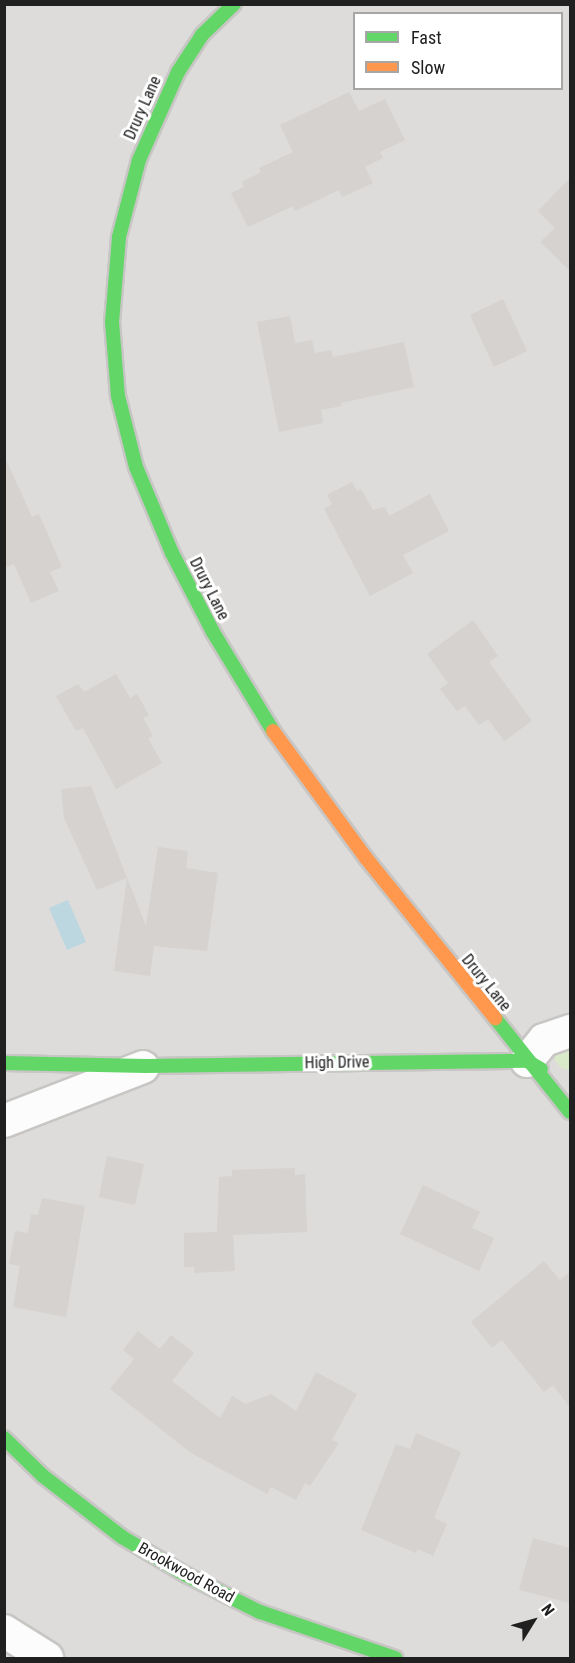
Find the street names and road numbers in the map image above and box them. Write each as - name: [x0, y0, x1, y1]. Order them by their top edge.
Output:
- street label: Drury Lane: [120, 73, 166, 143]
- street label: Drury Lane: [185, 555, 233, 623]
- street label: Drury Lane: [457, 951, 515, 1015]
- street label: High Drive: [304, 1053, 370, 1073]
- street label: Brookwood Road: [135, 1539, 237, 1607]

